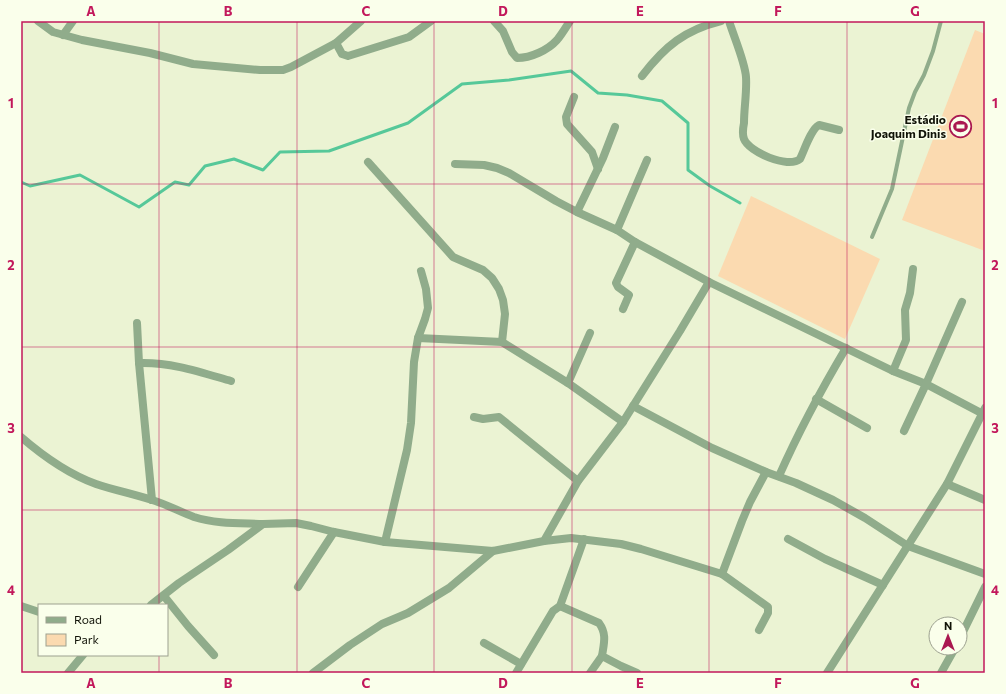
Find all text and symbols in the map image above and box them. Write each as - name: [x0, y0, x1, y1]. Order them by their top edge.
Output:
- text: A: [86, 3, 96, 19]
- text: B: [224, 3, 233, 19]
- text: C: [362, 3, 371, 19]
- text: D: [498, 3, 508, 19]
- text: E: [636, 3, 644, 19]
- text: F: [774, 3, 782, 19]
- text: G: [910, 3, 920, 19]
- text: 1: [8, 95, 14, 111]
- text: 1: [992, 95, 998, 111]
- place label: Estádio Joaquim Dinis: [871, 112, 946, 141]
- sports icon: Estádio Joaquim Dinis: [948, 114, 974, 140]
- text: 2: [7, 257, 15, 273]
- text: 2: [991, 257, 999, 273]
- text: 3: [7, 420, 15, 436]
- text: 3: [991, 420, 999, 436]
- text: 4: [7, 582, 15, 598]
- text: 4: [991, 582, 999, 598]
- legend: [38, 604, 168, 656]
- text: Road: [74, 612, 102, 626]
- north arrow: [928, 616, 968, 656]
- text: N: [944, 619, 952, 632]
- text: Park: [74, 632, 100, 646]
- text: A: [86, 675, 96, 691]
- text: B: [224, 675, 233, 691]
- text: C: [362, 675, 371, 691]
- text: D: [498, 675, 508, 691]
- text: E: [636, 675, 644, 691]
- text: F: [774, 675, 782, 691]
- text: G: [910, 675, 920, 691]

